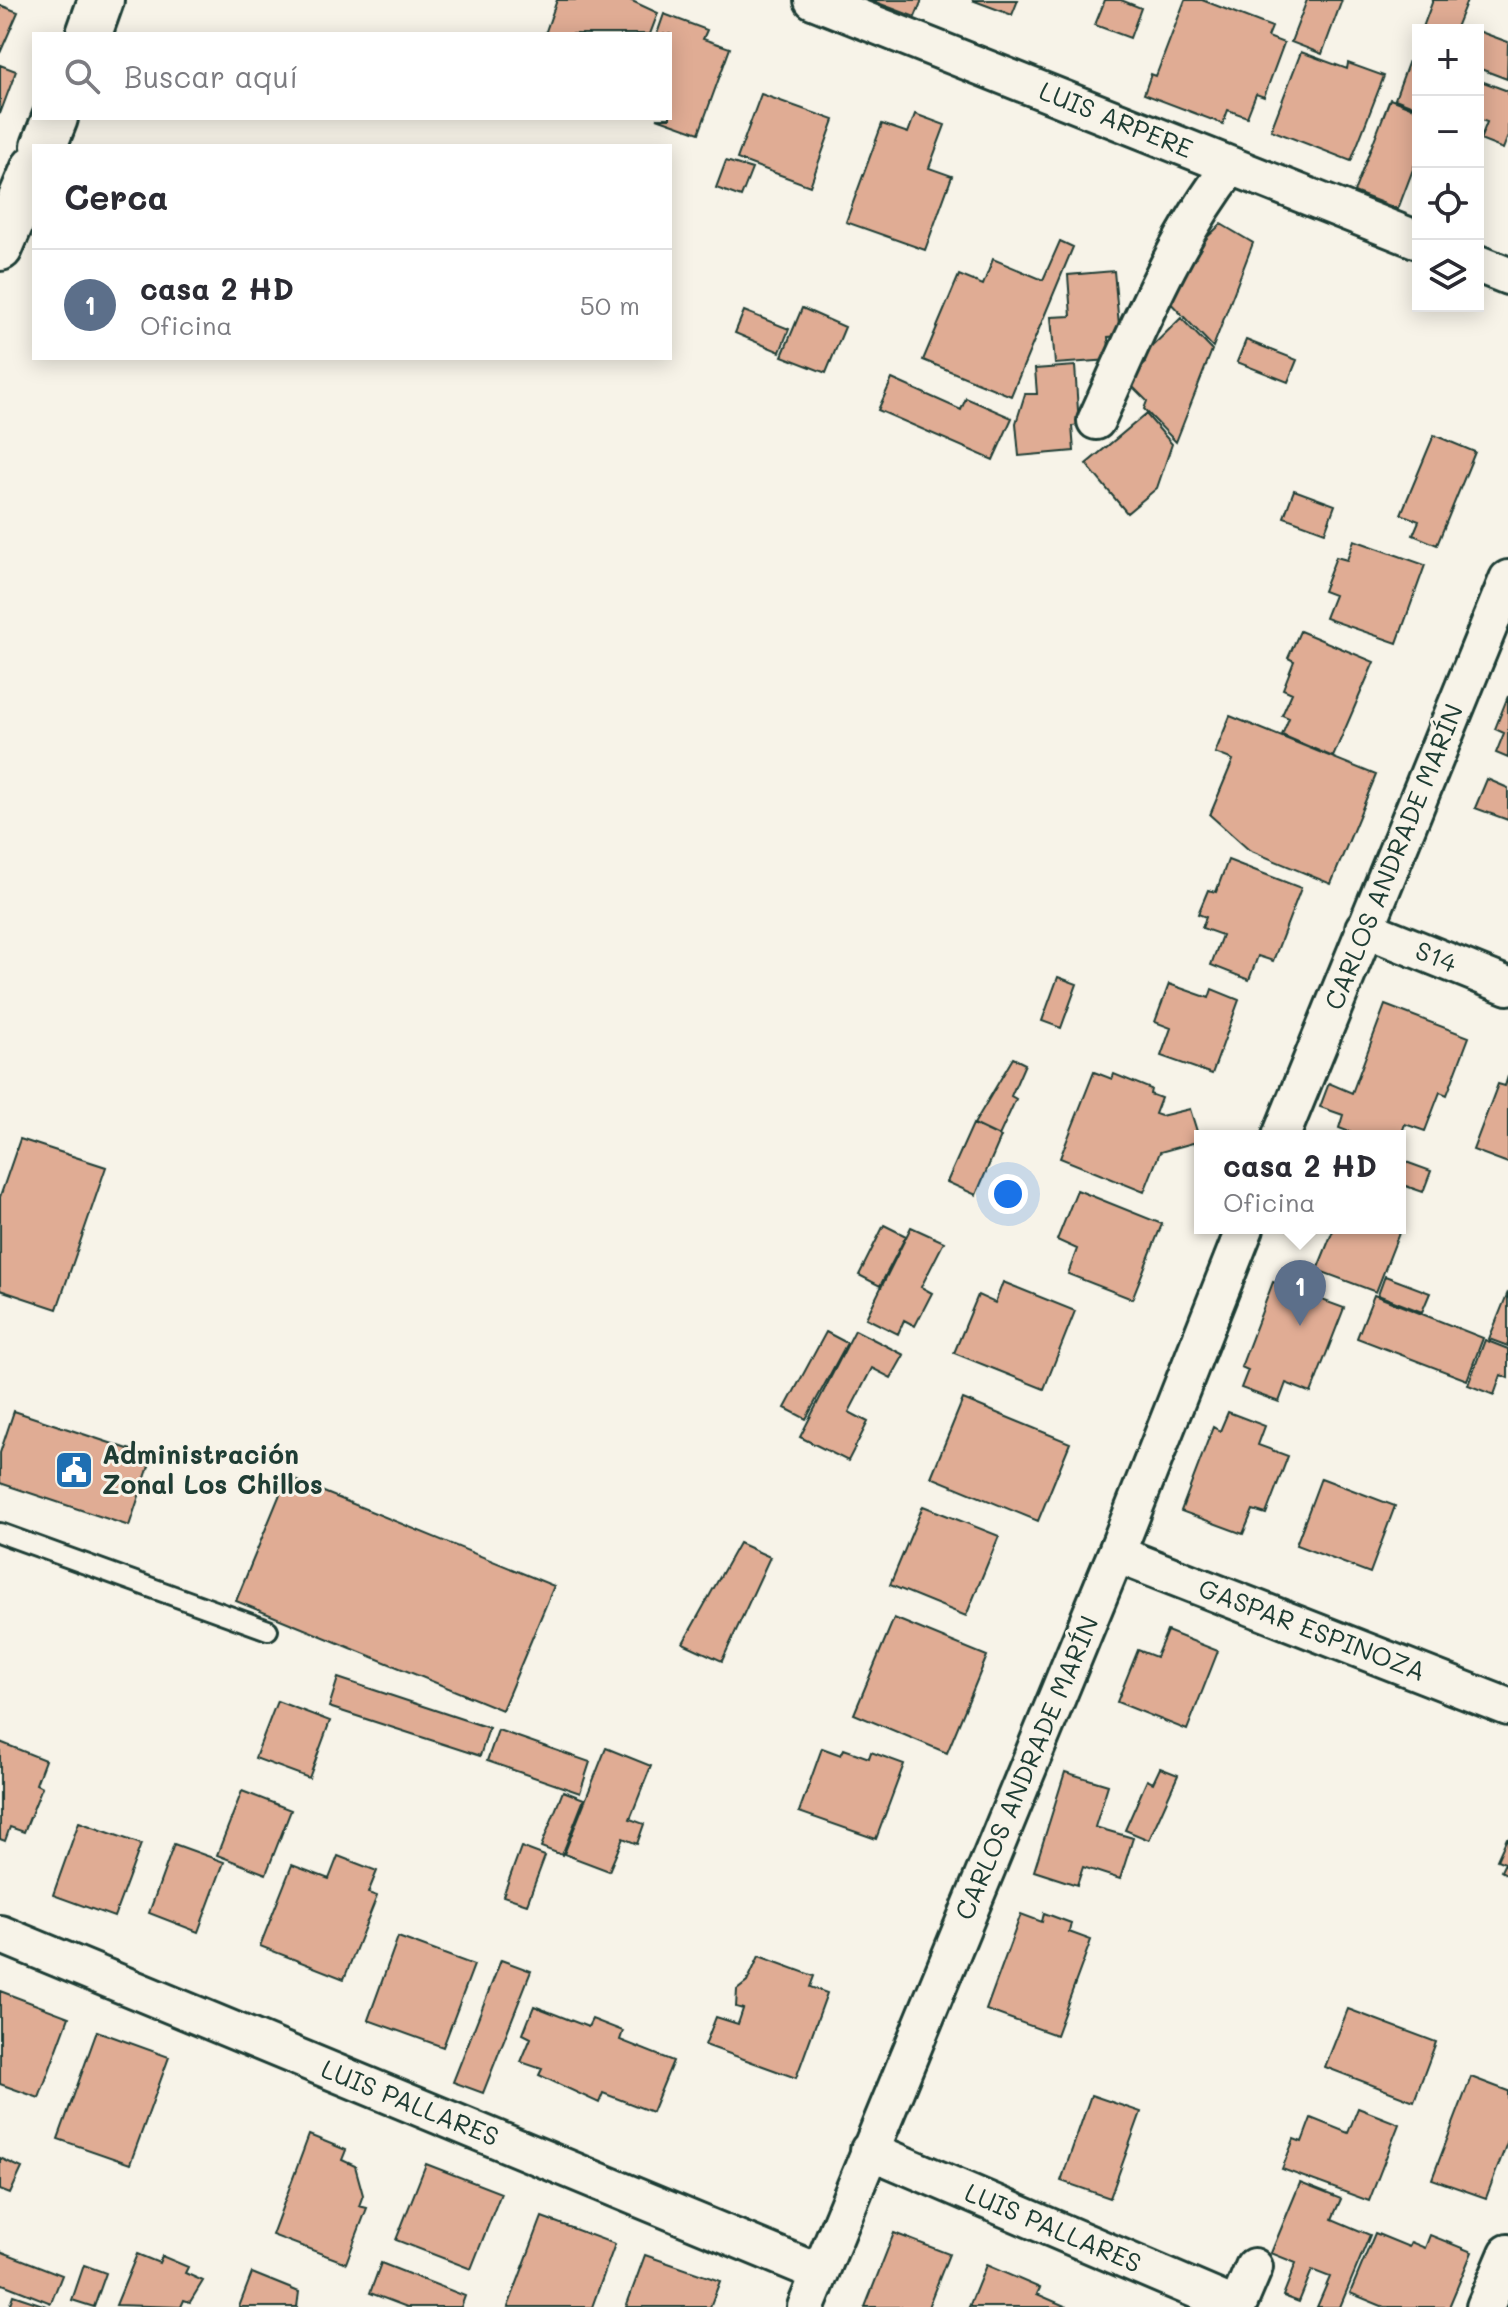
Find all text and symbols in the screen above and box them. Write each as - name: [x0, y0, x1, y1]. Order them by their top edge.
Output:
- map controls: [1412, 24, 1484, 312]
- button: +: [1412, 24, 1484, 96]
- search box: [32, 32, 672, 120]
- icon: search: [60, 54, 104, 98]
- text: Buscar aquí: [124, 56, 298, 96]
- street label: LUIS ARPERE: [1035, 73, 1198, 165]
- button: −: [1412, 96, 1484, 168]
- button: locate: [1412, 168, 1484, 240]
- text: Cerca: [64, 174, 168, 219]
- button: layers: [1412, 240, 1484, 312]
- text: casa 2 HD: [140, 268, 294, 308]
- text: 1: [84, 288, 96, 322]
- text: 50 m: [580, 288, 640, 322]
- text: Oficina: [140, 308, 233, 342]
- street label: CARLOS ANDRADE MARÍN: [1316, 699, 1470, 1015]
- street label: S14: [1411, 933, 1462, 980]
- popup: [1194, 1130, 1406, 1234]
- text: casa 2 HD: [1223, 1145, 1377, 1185]
- your location: [988, 1174, 1028, 1214]
- text: Oficina: [1223, 1185, 1316, 1219]
- pin: 1: [1274, 1260, 1326, 1326]
- place label: Administración Zonal Los Chillos: [102, 1437, 323, 1501]
- public building icon: Administración Zonal Los Chillos: [53, 1449, 95, 1491]
- street label: GASPAR ESPINOZA: [1194, 1570, 1431, 1688]
- street label: CARLOS ANDRADE MARÍN: [947, 1610, 1106, 1925]
- street label: LUIS PALLARES: [317, 2051, 504, 2153]
- street label: LUIS PALLARES: [960, 2175, 1147, 2280]

